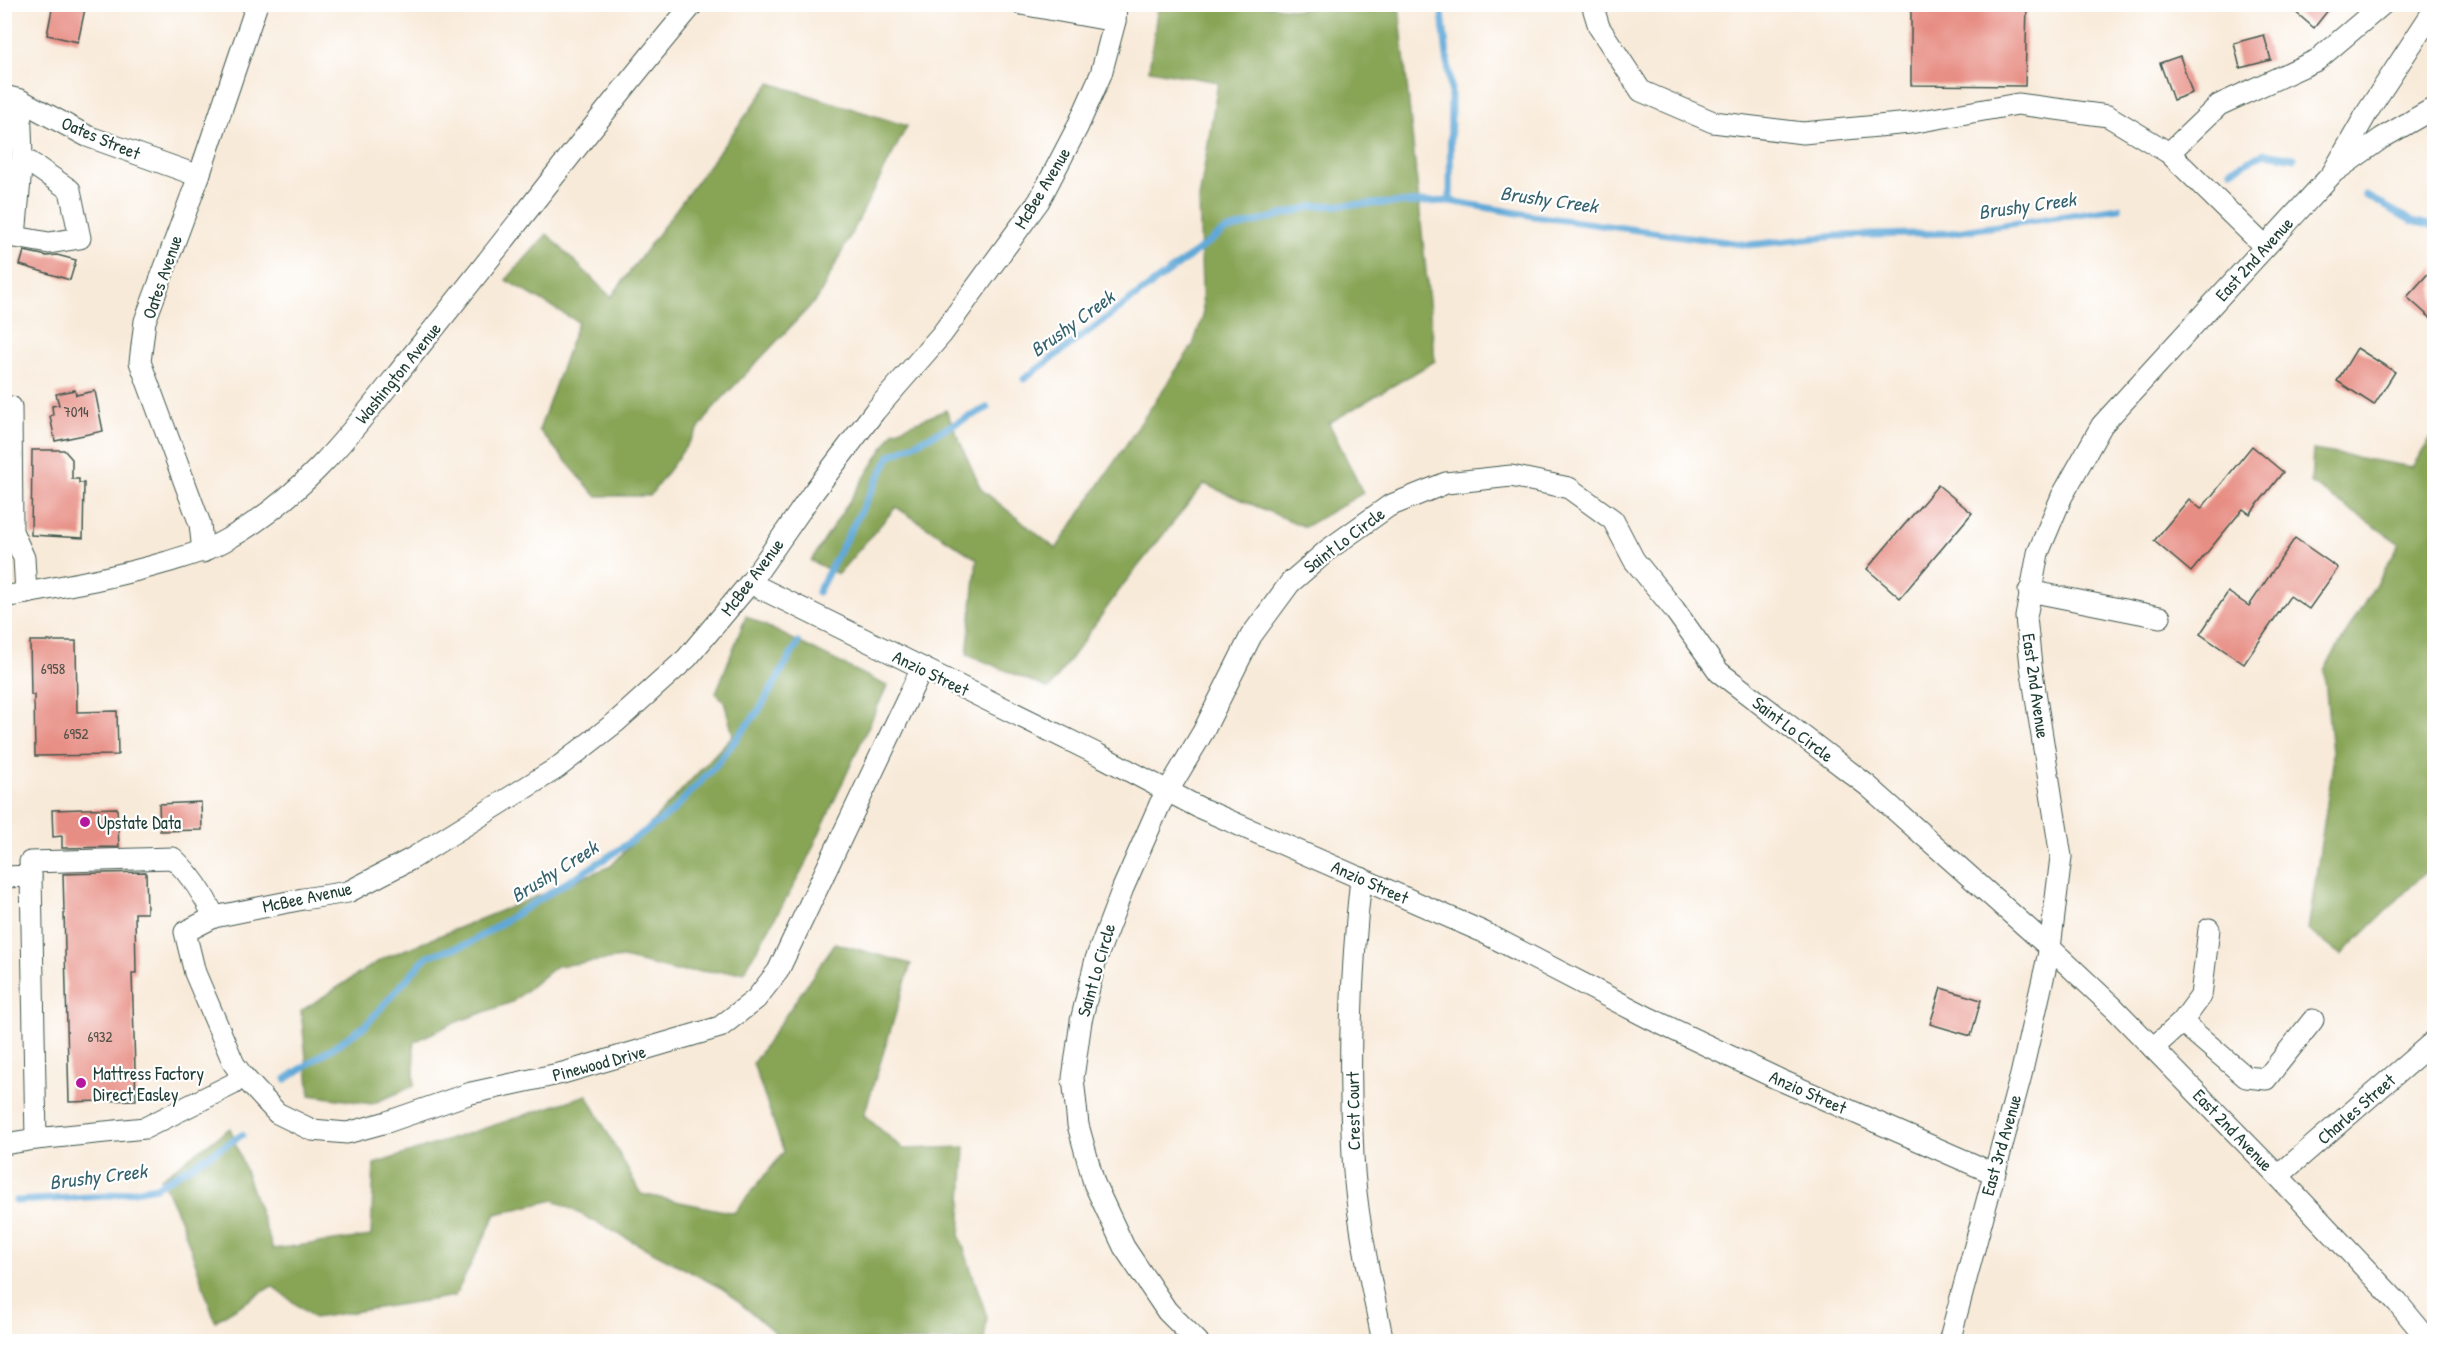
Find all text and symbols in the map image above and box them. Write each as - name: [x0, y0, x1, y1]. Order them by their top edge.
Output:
- street label: Oates Street: [58, 110, 145, 166]
- street label: McBee Avenue: [1008, 143, 1076, 233]
- water label: Brushy Creek: [1499, 179, 1601, 220]
- water label: Brushy Creek: [1977, 185, 2079, 226]
- street label: East 2nd Avenue: [2209, 211, 2299, 307]
- street label: Oates Avenue: [136, 232, 188, 322]
- water label: Brushy Creek: [1024, 282, 1121, 364]
- street label: Washington Avenue: [349, 317, 447, 429]
- house number: 7014: [63, 401, 89, 422]
- street label: Saint Lo Circle: [1298, 501, 1390, 579]
- street label: McBee Avenue: [715, 533, 789, 621]
- street label: East 2nd Avenue: [2016, 632, 2056, 740]
- street label: Anzio Street: [889, 644, 974, 703]
- house number: 6958: [41, 658, 65, 679]
- street label: Saint Lo Circle: [1747, 690, 1839, 768]
- house number: 6952: [64, 723, 88, 744]
- place label: Upstate Data: [97, 810, 181, 835]
- marker: Upstate Data: [78, 815, 92, 829]
- water label: Brushy Creek: [505, 833, 605, 909]
- street label: Anzio Street: [1327, 854, 1413, 910]
- street label: McBee Avenue: [260, 875, 354, 919]
- street label: Saint Lo Circle: [1071, 921, 1121, 1019]
- house number: 6932: [87, 1026, 113, 1047]
- street label: Pinewood Drive: [549, 1039, 649, 1087]
- place label: Mattress Factory Direct Easley: [93, 1061, 204, 1107]
- street label: Anzio Street: [1765, 1064, 1851, 1120]
- street label: Charles Street: [2311, 1067, 2401, 1150]
- street label: Crest Court: [1340, 1071, 1366, 1151]
- marker: Mattress Factory Direct Easley: [74, 1076, 88, 1090]
- street label: East 2nd Avenue: [2187, 1083, 2279, 1177]
- street label: East 3rd Avenue: [1975, 1092, 2027, 1198]
- water label: Brushy Creek: [48, 1156, 150, 1196]

